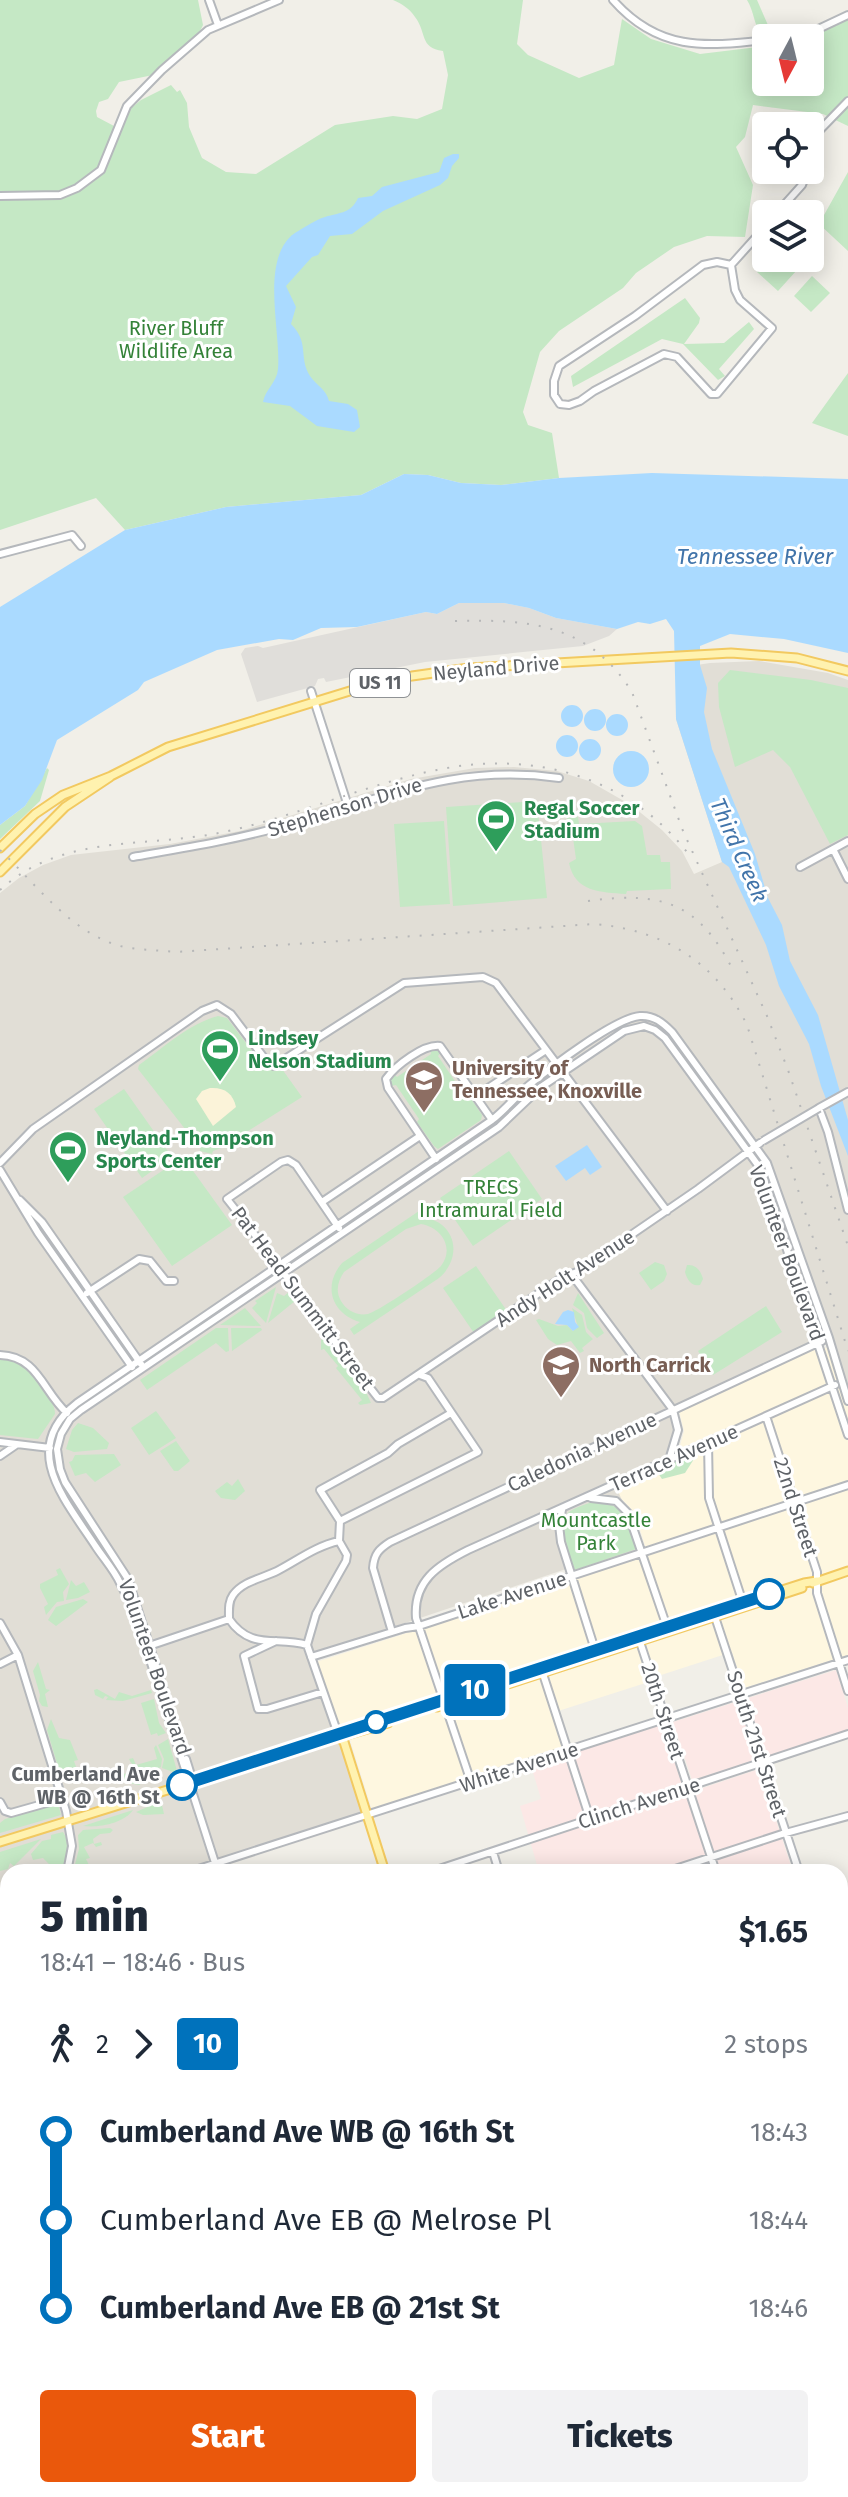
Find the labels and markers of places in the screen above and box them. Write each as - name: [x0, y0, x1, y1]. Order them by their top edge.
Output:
- place label: Regal Soccer Stadium: [524, 796, 641, 843]
- sports icon: Regal Soccer Stadium: [475, 798, 517, 853]
- place label: Lindsey Nelson Stadium: [248, 1026, 392, 1073]
- sports icon: Lindsey Nelson Stadium: [199, 1028, 241, 1083]
- place label: University of Tennessee, Knoxville: [452, 1056, 642, 1103]
- school or university icon: University of Tennessee, Knoxville: [403, 1059, 445, 1114]
- place label: Neyland-Thompson Sports Center: [96, 1126, 274, 1173]
- sports icon: Neyland-Thompson Sports Center: [47, 1129, 89, 1184]
- school or university icon: North Carrick: [540, 1344, 582, 1399]
- place label: North Carrick: [589, 1353, 711, 1377]
- unlabelled marker: [754, 1579, 784, 1609]
- unlabelled marker: [365, 1711, 387, 1733]
- place label: Cumberland Ave WB @ 16th St: [11, 1762, 160, 1809]
- marker: Cumberland Ave WB @ 16th St: [167, 1770, 197, 1800]

